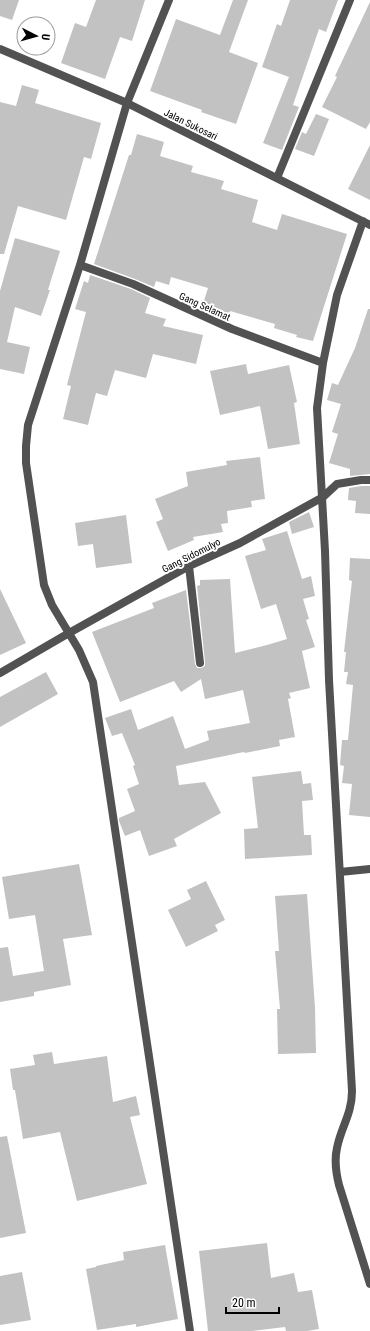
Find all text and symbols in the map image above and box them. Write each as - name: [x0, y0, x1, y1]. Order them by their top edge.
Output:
- north arrow: [16, 16, 56, 56]
- text: U: [39, 33, 52, 41]
- street label: Jalan Sukosari: [162, 107, 219, 142]
- street label: Gang Selamat: [177, 290, 232, 323]
- street label: Gang Sidomulyo: [160, 536, 222, 575]
- scale bar: [226, 1289, 279, 1315]
- text: 20 m: [232, 1296, 256, 1310]

